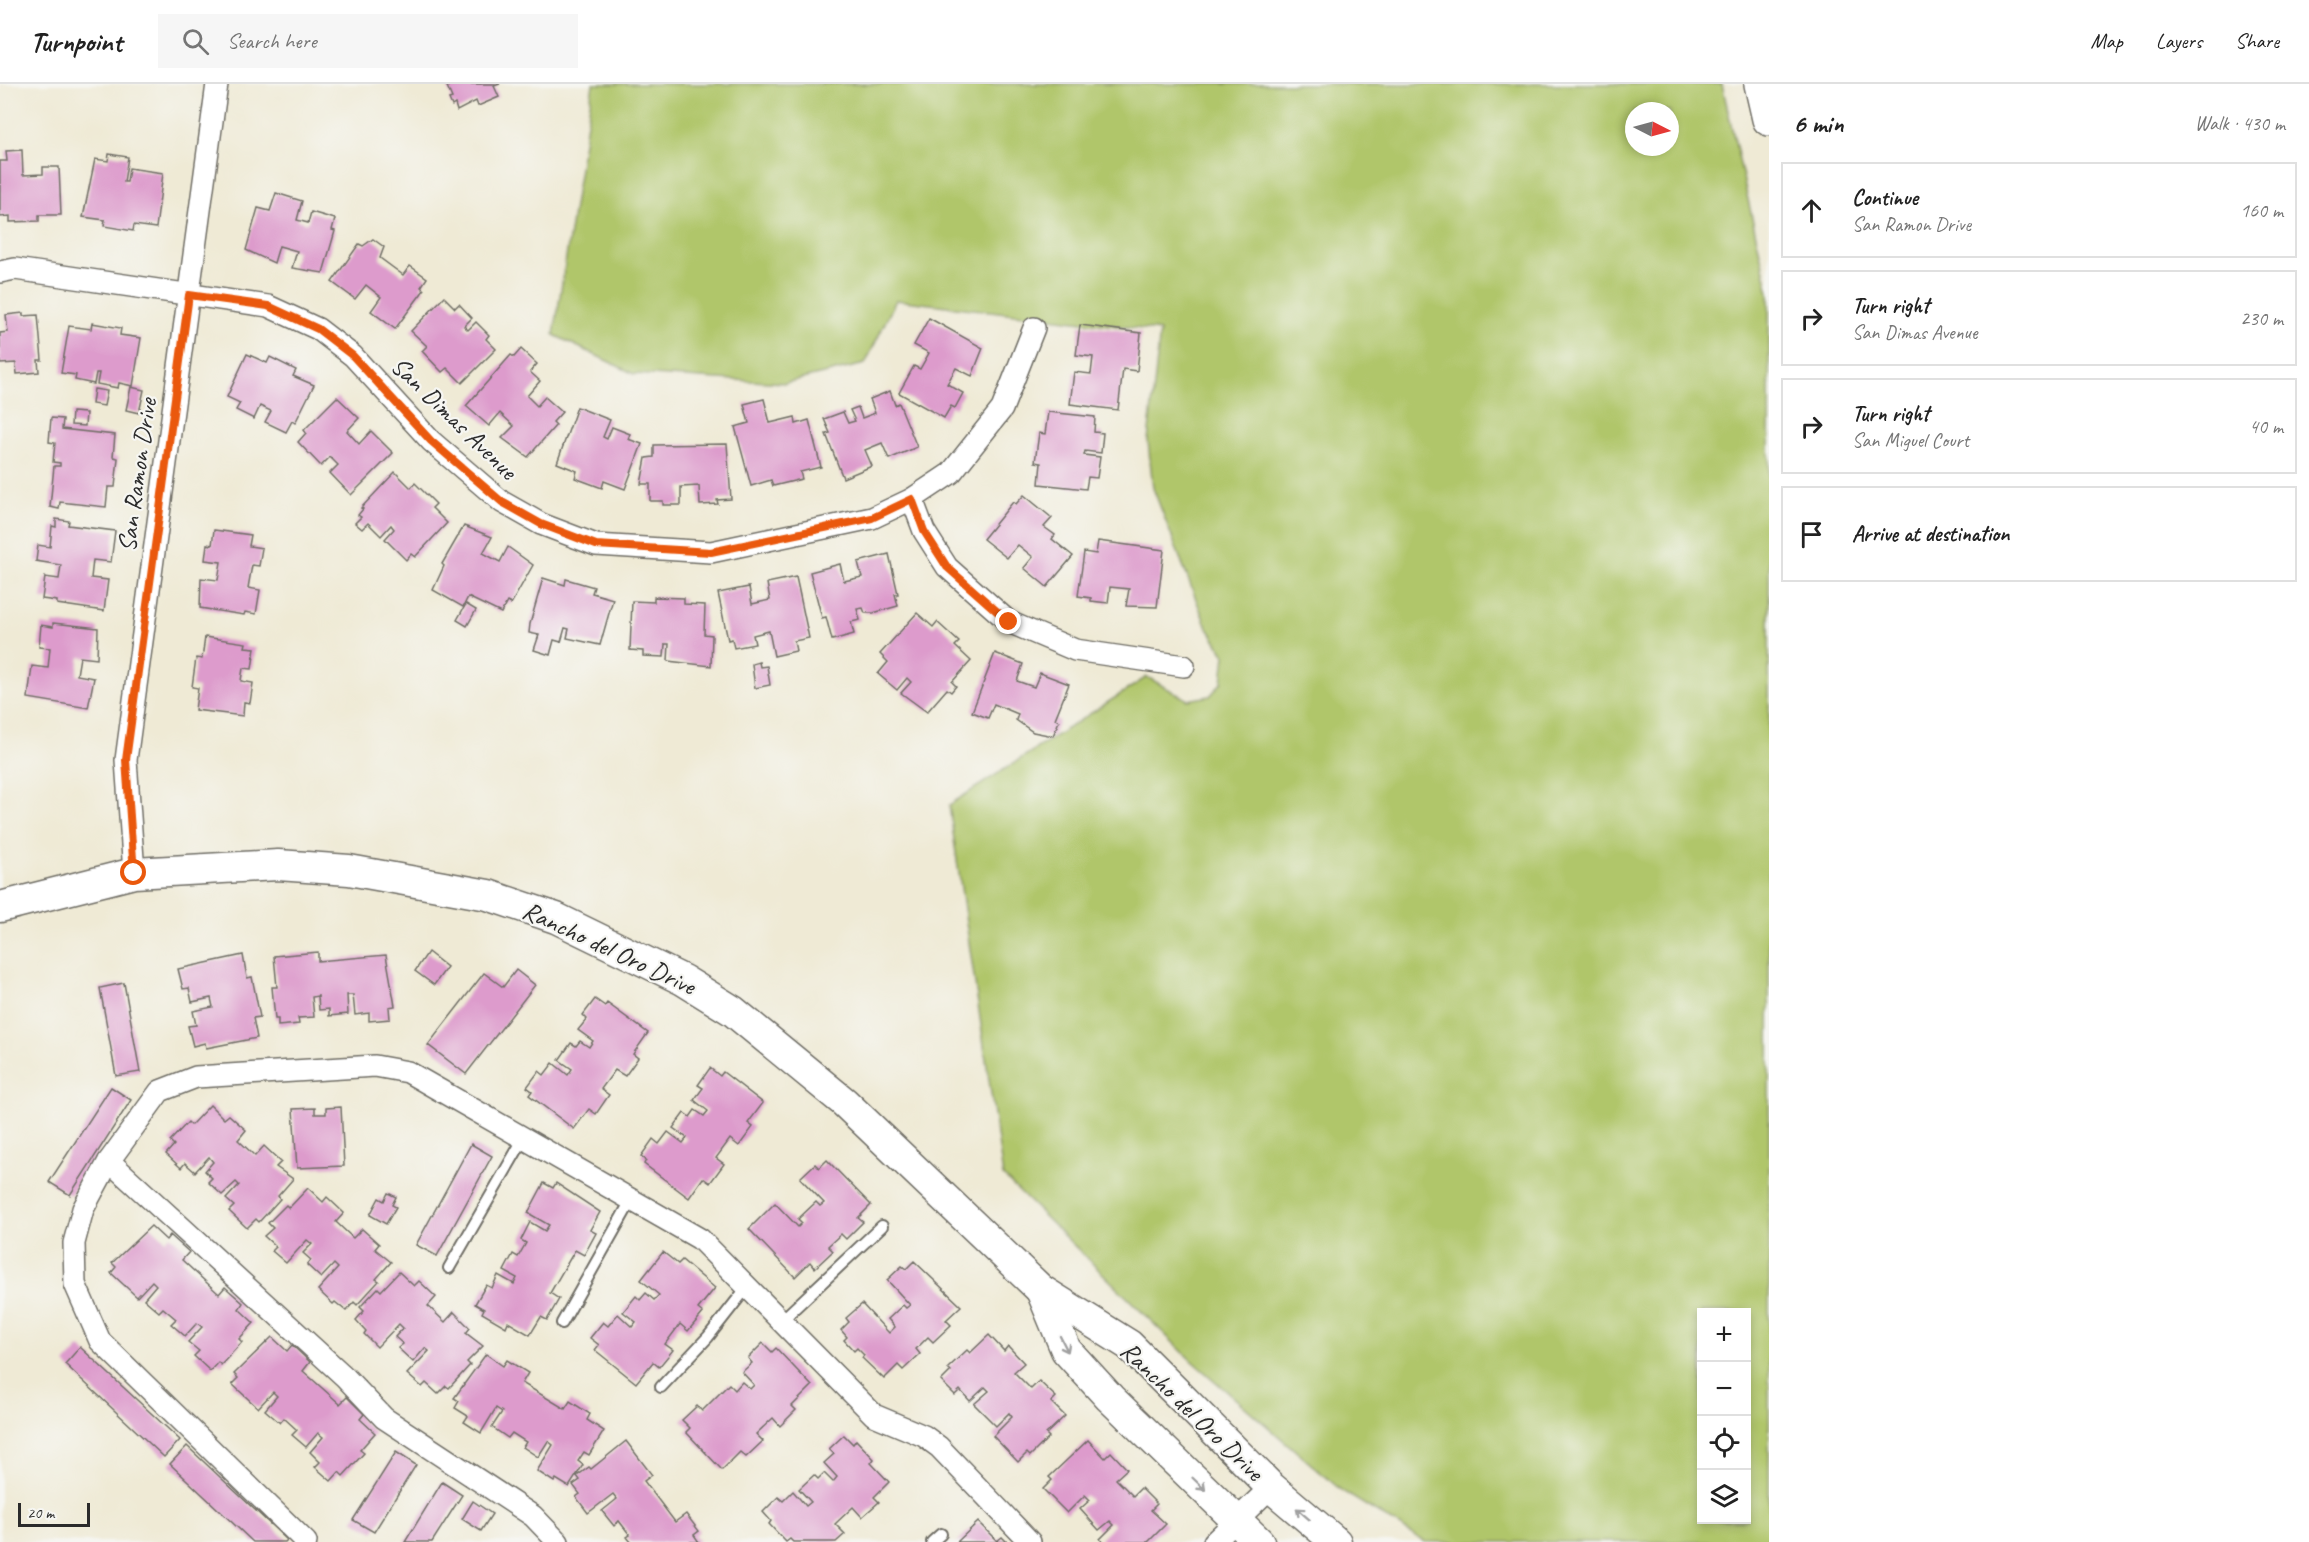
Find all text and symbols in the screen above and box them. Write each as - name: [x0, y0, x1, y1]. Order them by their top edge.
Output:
- search box: [158, 14, 578, 68]
- text: Turnpoint: [30, 24, 122, 59]
- icon: search: [179, 25, 212, 58]
- text: Search here: [227, 27, 317, 55]
- text: Map: [2090, 28, 2123, 54]
- text: Layers: [2156, 28, 2202, 54]
- text: Share: [2235, 28, 2279, 54]
- north arrow: [1625, 102, 1679, 156]
- text: 6 min: [1793, 107, 1843, 140]
- text: Walk · 430 m: [2195, 111, 2285, 136]
- text: Continue: [1852, 184, 1918, 212]
- icon: ahead: [1795, 194, 1828, 227]
- text: 160 m: [2240, 198, 2283, 223]
- text: San Ramon Drive: [1852, 212, 1971, 237]
- text: Turn right: [1852, 292, 1929, 320]
- icon: right: [1795, 302, 1828, 335]
- text: 230 m: [2240, 306, 2283, 331]
- text: San Dimas Avenue: [1852, 320, 1977, 345]
- street label: San Dimas Avenue: [384, 349, 525, 488]
- street label: San Ramon Drive: [110, 395, 164, 554]
- text: Turn right: [1852, 400, 1929, 428]
- icon: right: [1795, 410, 1828, 443]
- text: 40 m: [2249, 414, 2283, 439]
- text: San Miguel Court: [1852, 428, 1969, 453]
- icon: arrive: [1795, 518, 1828, 551]
- text: Arrive at destination: [1852, 520, 2009, 548]
- route end: [995, 608, 1021, 634]
- route start: [120, 859, 146, 885]
- street label: Rancho del Oro Drive: [517, 894, 702, 1003]
- map controls: [1697, 1308, 1751, 1524]
- button: +: [1697, 1308, 1751, 1362]
- street label: Rancho del Oro Drive: [1113, 1334, 1272, 1489]
- one-way arrow: [1059, 1335, 1071, 1353]
- button: −: [1697, 1362, 1751, 1416]
- button: locate: [1697, 1416, 1751, 1470]
- button: layers: [1697, 1470, 1751, 1524]
- one-way arrow: [1192, 1477, 1207, 1491]
- scale bar: [18, 1500, 90, 1528]
- text: 20 m: [27, 1503, 54, 1523]
- one-way arrow: [1296, 1507, 1311, 1521]

